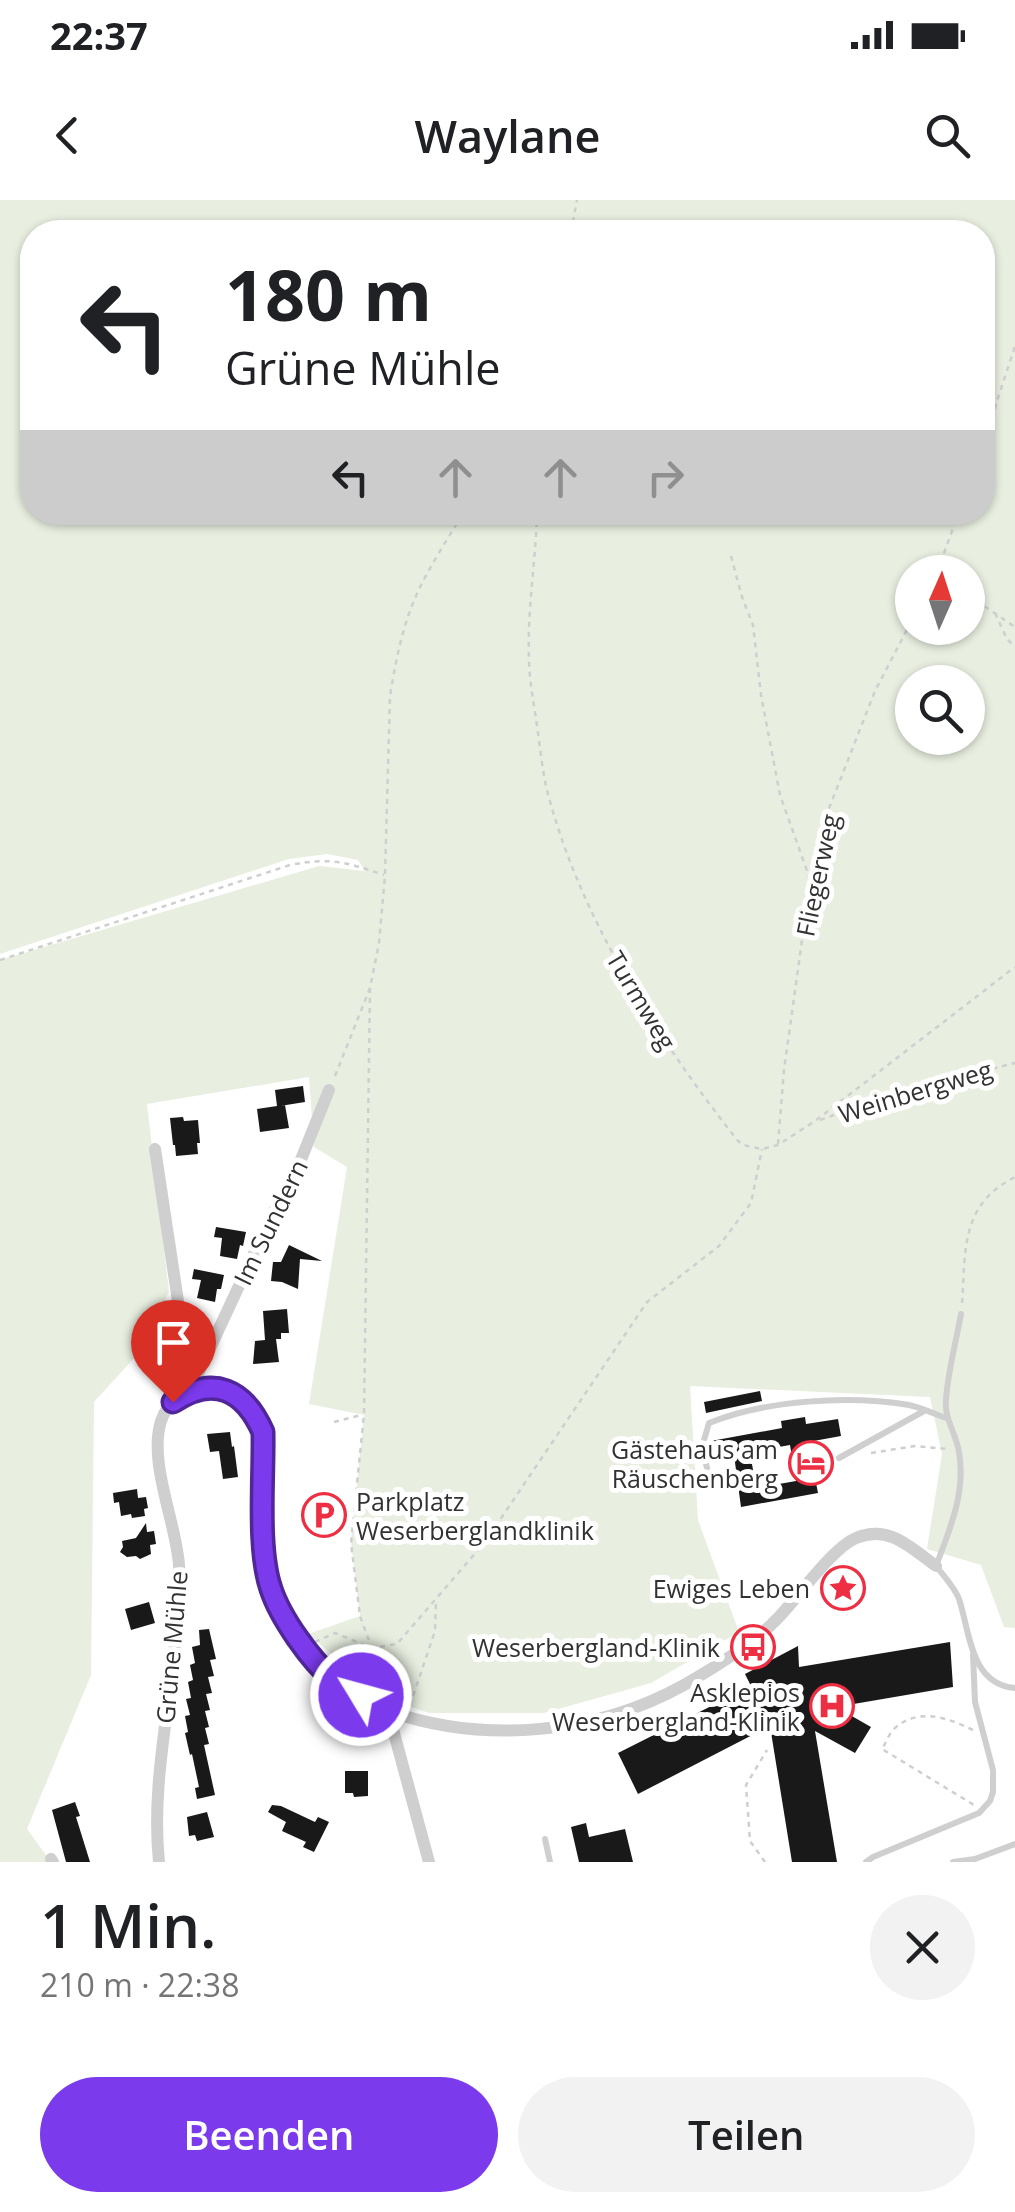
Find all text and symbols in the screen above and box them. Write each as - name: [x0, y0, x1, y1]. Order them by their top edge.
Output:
- text: 22:37: [50, 9, 148, 61]
- text: Waylane: [415, 105, 600, 166]
- icon: back: [40, 108, 95, 163]
- icon: search: [920, 108, 975, 163]
- text: 180 m: [225, 246, 432, 342]
- icon: left: [60, 260, 190, 390]
- text: Grüne Mühle: [225, 337, 501, 398]
- icon: left: [323, 450, 378, 505]
- icon: ahead: [428, 450, 483, 505]
- icon: ahead: [533, 450, 588, 505]
- icon: right: [638, 450, 693, 505]
- north arrow: [895, 555, 985, 645]
- map controls: [895, 555, 985, 755]
- button: search: [895, 665, 985, 755]
- street label: Fliegerweg: [787, 810, 847, 939]
- street label: Turmweg: [599, 944, 685, 1056]
- street label: Weinbergweg: [834, 1051, 996, 1130]
- street label: Im Sundern: [225, 1153, 315, 1291]
- pin: [131, 1300, 216, 1403]
- icon: arrive: [146, 1315, 201, 1370]
- place label: Gästehaus am Räuschenberg: [611, 1432, 778, 1495]
- hotel icon: Gästehaus am Räuschenberg: [788, 1440, 834, 1486]
- place label: Parkplatz Weserberglandklinik: [356, 1484, 594, 1547]
- parking icon: Parkplatz Weserberglandklinik: [301, 1492, 347, 1538]
- place icon: Ewiges Leben: [820, 1565, 866, 1611]
- street label: Grüne Mühle: [147, 1569, 195, 1725]
- place label: Ewiges Leben: [653, 1571, 810, 1605]
- bus stop icon: Weserbergland-Klinik: [730, 1624, 776, 1670]
- place label: Weserbergland-Klinik: [472, 1630, 720, 1664]
- position arrow: [309, 1643, 413, 1747]
- place label: Asklepios Weserbergland-Klinik: [552, 1675, 800, 1738]
- hospital icon: Asklepios Weserbergland-Klinik: [809, 1683, 855, 1729]
- text: 1 Min.: [40, 1884, 216, 1966]
- button: close: [870, 1895, 975, 2000]
- text: 210 m · 22:38: [40, 1963, 239, 2006]
- button: Beenden: [40, 2077, 498, 2192]
- button: Teilen: [518, 2077, 975, 2192]

